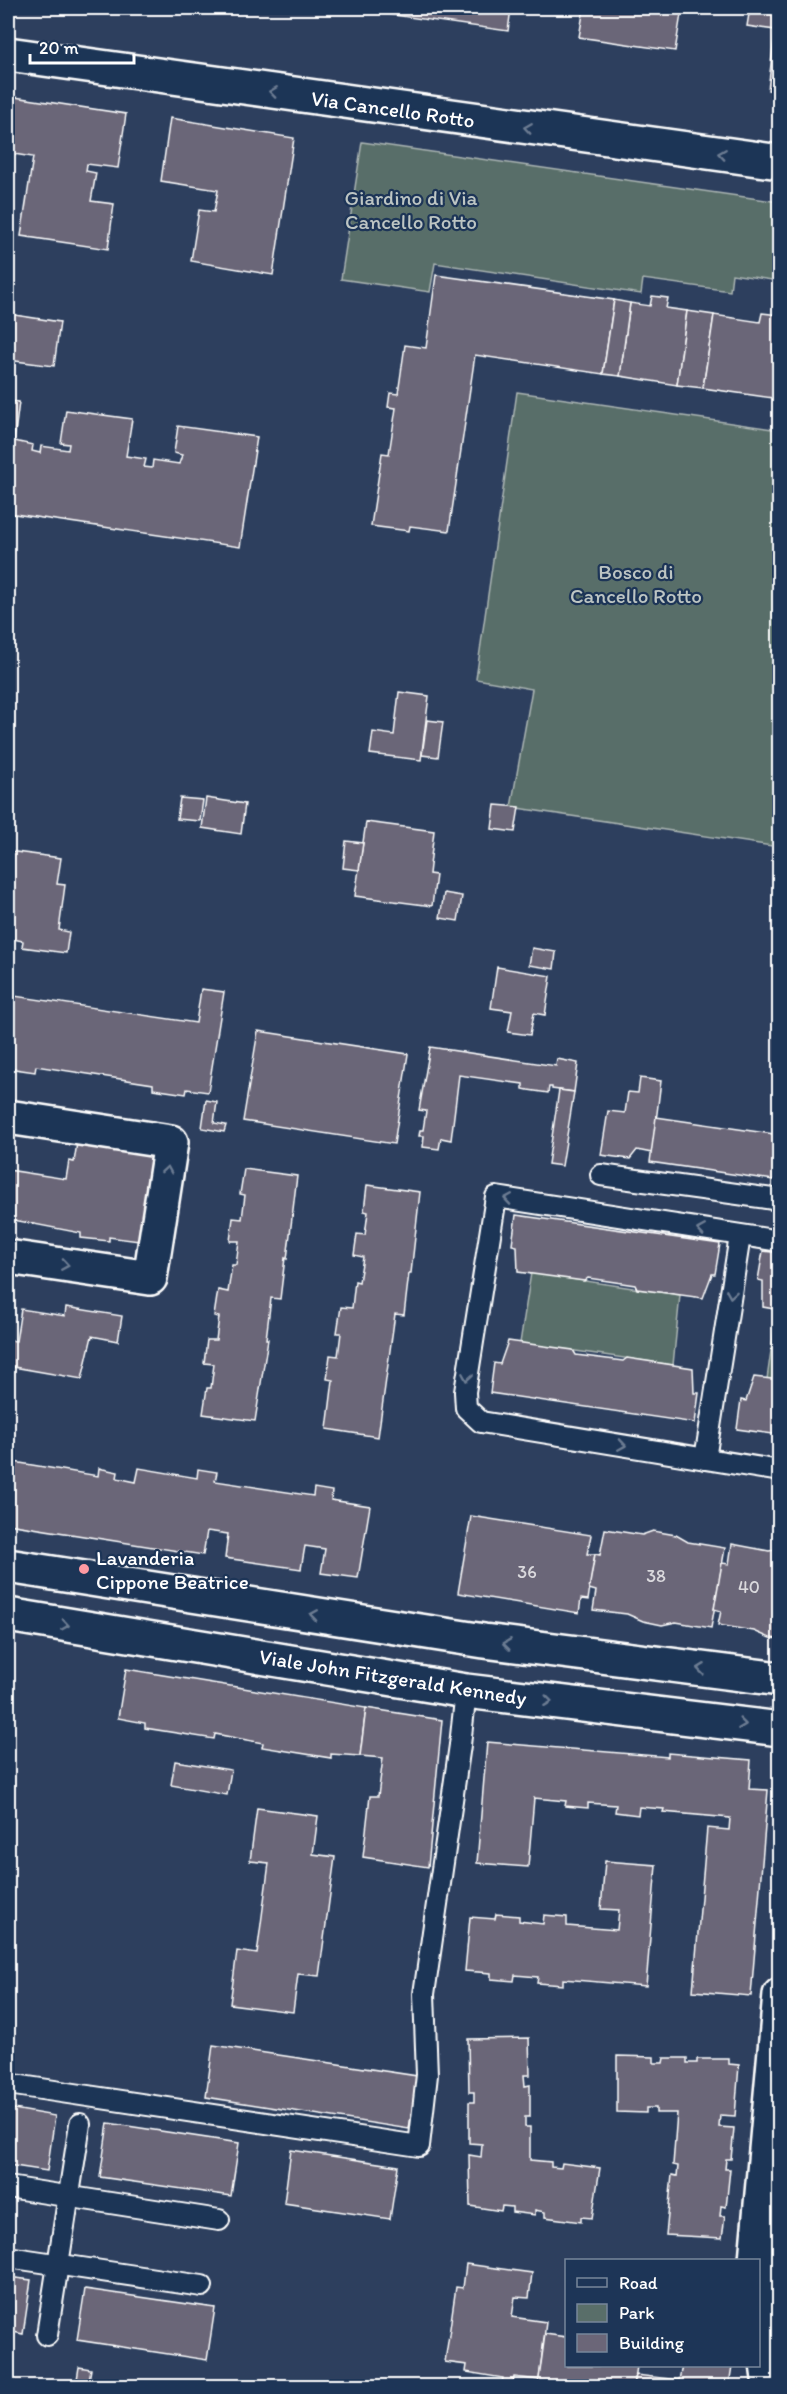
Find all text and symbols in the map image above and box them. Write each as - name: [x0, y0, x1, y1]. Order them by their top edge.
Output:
- scale bar: [30, 27, 134, 65]
- text: 20 m: [39, 37, 79, 59]
- street label: Via Cancello Rotto: [310, 85, 476, 133]
- one-way arrow: [268, 87, 277, 99]
- one-way arrow: [524, 122, 533, 134]
- one-way arrow: [717, 149, 726, 161]
- park label: Giardino di Via Cancello Rotto: [345, 185, 477, 234]
- park label: Bosco di Cancello Rotto: [570, 559, 702, 608]
- one-way arrow: [160, 1166, 172, 1175]
- one-way arrow: [504, 1193, 513, 1205]
- one-way arrow: [696, 1224, 705, 1236]
- one-way arrow: [61, 1259, 70, 1271]
- one-way arrow: [725, 1289, 737, 1298]
- one-way arrow: [462, 1372, 474, 1381]
- one-way arrow: [617, 1439, 626, 1451]
- place label: Lavanderia Cippone Beatrice: [96, 1545, 249, 1594]
- house number: 36: [517, 1561, 537, 1583]
- marker: Lavanderia Cippone Beatrice: [77, 1562, 91, 1576]
- house number: 38: [646, 1565, 666, 1587]
- house number: 40: [738, 1576, 760, 1598]
- one-way arrow: [310, 1609, 319, 1621]
- one-way arrow: [61, 1618, 70, 1630]
- one-way arrow: [503, 1639, 512, 1651]
- street label: Viale John Fitzgerald Kennedy: [258, 1644, 529, 1711]
- one-way arrow: [696, 1663, 705, 1675]
- one-way arrow: [544, 1694, 553, 1707]
- one-way arrow: [737, 1718, 746, 1730]
- legend: [565, 2259, 760, 2367]
- text: Road: [619, 2272, 658, 2294]
- text: Park: [619, 2302, 654, 2324]
- text: Building: [619, 2332, 685, 2354]

